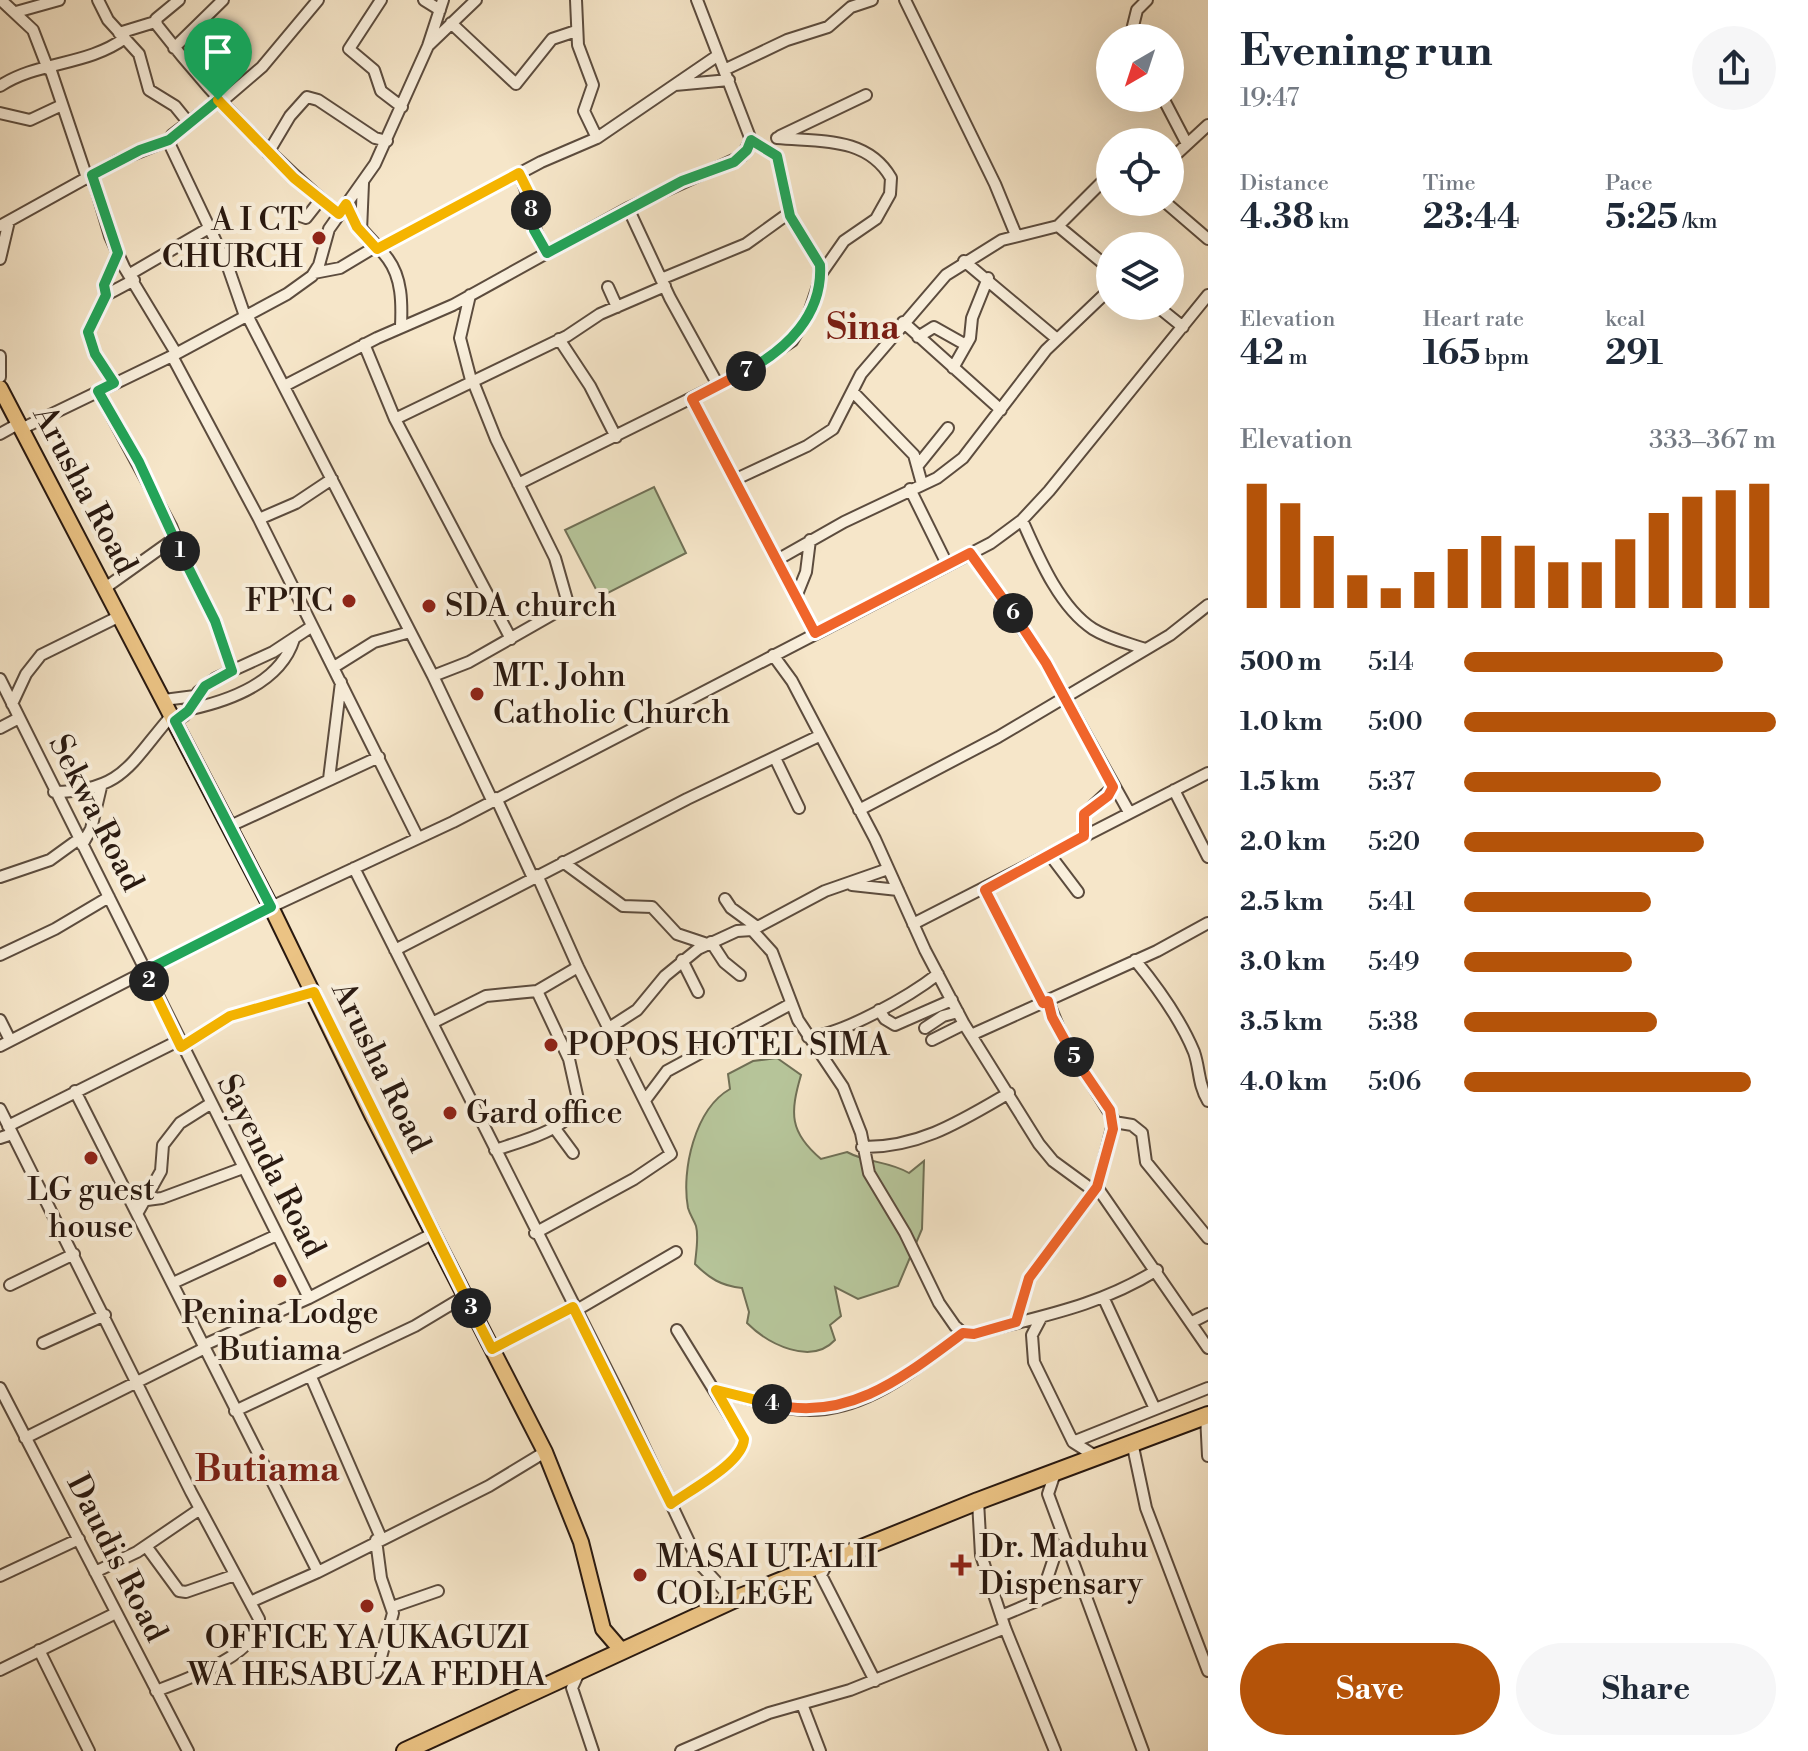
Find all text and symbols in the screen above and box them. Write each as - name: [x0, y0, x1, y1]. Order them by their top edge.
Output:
- pin: [184, 18, 252, 100]
- north arrow: [1096, 24, 1184, 112]
- map controls: [1096, 24, 1184, 320]
- text: Evening run: [1240, 24, 1493, 79]
- button: share: [1692, 26, 1776, 110]
- icon: arrive: [196, 30, 240, 74]
- text: 19:47: [1240, 82, 1299, 114]
- button: locate: [1096, 128, 1184, 216]
- text: Distance: [1240, 170, 1329, 197]
- text: Time: [1423, 170, 1476, 197]
- text: Pace: [1605, 170, 1653, 197]
- pin: 8: [511, 190, 551, 230]
- text: 8: [524, 196, 538, 223]
- text: 4.38: [1240, 197, 1314, 239]
- text: 23:44: [1423, 197, 1520, 239]
- text: 5:25: [1605, 197, 1678, 239]
- place label: A I CT CHURCH: [162, 200, 303, 277]
- text: km: [1314, 208, 1350, 235]
- text: /km: [1678, 208, 1718, 235]
- marker: A I CT CHURCH: [310, 229, 328, 247]
- button: layers: [1096, 232, 1184, 320]
- district label: Sina: [826, 306, 900, 351]
- text: Elevation: [1240, 306, 1335, 333]
- text: Heart rate: [1423, 306, 1524, 333]
- text: kcal: [1605, 306, 1645, 333]
- text: 42: [1240, 333, 1284, 375]
- text: 165: [1423, 333, 1480, 375]
- text: 291: [1605, 333, 1663, 375]
- text: m: [1284, 344, 1308, 371]
- text: bpm: [1480, 344, 1529, 371]
- pin: 7: [726, 351, 766, 391]
- text: 7: [740, 357, 752, 384]
- street label: Arusha Road: [23, 398, 146, 581]
- text: Elevation: [1240, 424, 1353, 456]
- text: 333–367 m: [1649, 424, 1776, 456]
- pin: 1: [160, 531, 200, 571]
- text: 1: [175, 537, 185, 564]
- place label: FPTC: [245, 581, 333, 621]
- place label: SDA church: [445, 586, 617, 626]
- marker: FPTC: [340, 592, 358, 610]
- pin: 6: [993, 593, 1033, 633]
- marker: SDA church: [420, 597, 438, 615]
- text: 6: [1006, 599, 1020, 626]
- text: 500 m: [1240, 646, 1322, 678]
- text: 5:14: [1368, 646, 1414, 678]
- place label: MT. John Catholic Church: [493, 656, 730, 733]
- marker: MT. John Catholic Church: [468, 685, 486, 703]
- text: 1.0 km: [1240, 706, 1323, 738]
- text: 5:00: [1368, 706, 1423, 738]
- street label: Sekwa Road: [39, 728, 153, 898]
- text: 1.5 km: [1240, 766, 1320, 798]
- text: 5:37: [1368, 766, 1415, 798]
- text: 2.0 km: [1240, 826, 1326, 858]
- text: 5:20: [1368, 826, 1420, 858]
- text: 2.5 km: [1240, 886, 1323, 918]
- text: 5:41: [1368, 886, 1415, 918]
- text: 3.0 km: [1240, 946, 1326, 978]
- text: 5:49: [1368, 946, 1419, 978]
- pin: 2: [129, 961, 169, 1001]
- text: 2: [142, 967, 156, 994]
- street label: Arusha Road: [322, 974, 440, 1159]
- text: 3.5 km: [1240, 1006, 1323, 1038]
- text: 5:38: [1368, 1006, 1419, 1038]
- place label: POPOS HOTEL SIMA: [567, 1025, 891, 1065]
- marker: POPOS HOTEL SIMA: [542, 1036, 560, 1054]
- pin: 5: [1054, 1037, 1094, 1077]
- text: 5: [1067, 1043, 1081, 1070]
- text: 4.0 km: [1240, 1066, 1327, 1098]
- text: 5:06: [1368, 1066, 1421, 1098]
- street label: Sayenda Road: [208, 1068, 334, 1264]
- place label: Gard office: [466, 1093, 623, 1133]
- marker: Gard office: [441, 1104, 459, 1122]
- marker: LG guest house: [82, 1149, 100, 1167]
- place label: LG guest house: [27, 1170, 155, 1247]
- marker: Penina Lodge Butiama: [271, 1272, 289, 1290]
- pin: 3: [451, 1288, 491, 1328]
- place label: Penina Lodge Butiama: [181, 1293, 379, 1370]
- text: 3: [464, 1294, 478, 1321]
- pin: 4: [752, 1384, 792, 1424]
- text: 4: [765, 1390, 779, 1417]
- district label: Butiama: [194, 1448, 340, 1493]
- street label: Daudis Road: [58, 1467, 176, 1649]
- place label: Dr. Maduhu Dispensary: [979, 1527, 1148, 1604]
- place label: MASAI UTALII COLLEGE: [656, 1537, 878, 1614]
- marker: Dr. Maduhu Dispensary: [950, 1554, 972, 1576]
- marker: MASAI UTALII COLLEGE: [631, 1566, 649, 1584]
- marker: OFFICE YA UKAGUZI WA HESABU ZA FEDHA: [358, 1597, 376, 1615]
- place label: OFFICE YA UKAGUZI WA HESABU ZA FEDHA: [186, 1618, 548, 1695]
- button: Save: [1240, 1643, 1500, 1735]
- button: Share: [1516, 1643, 1776, 1735]

